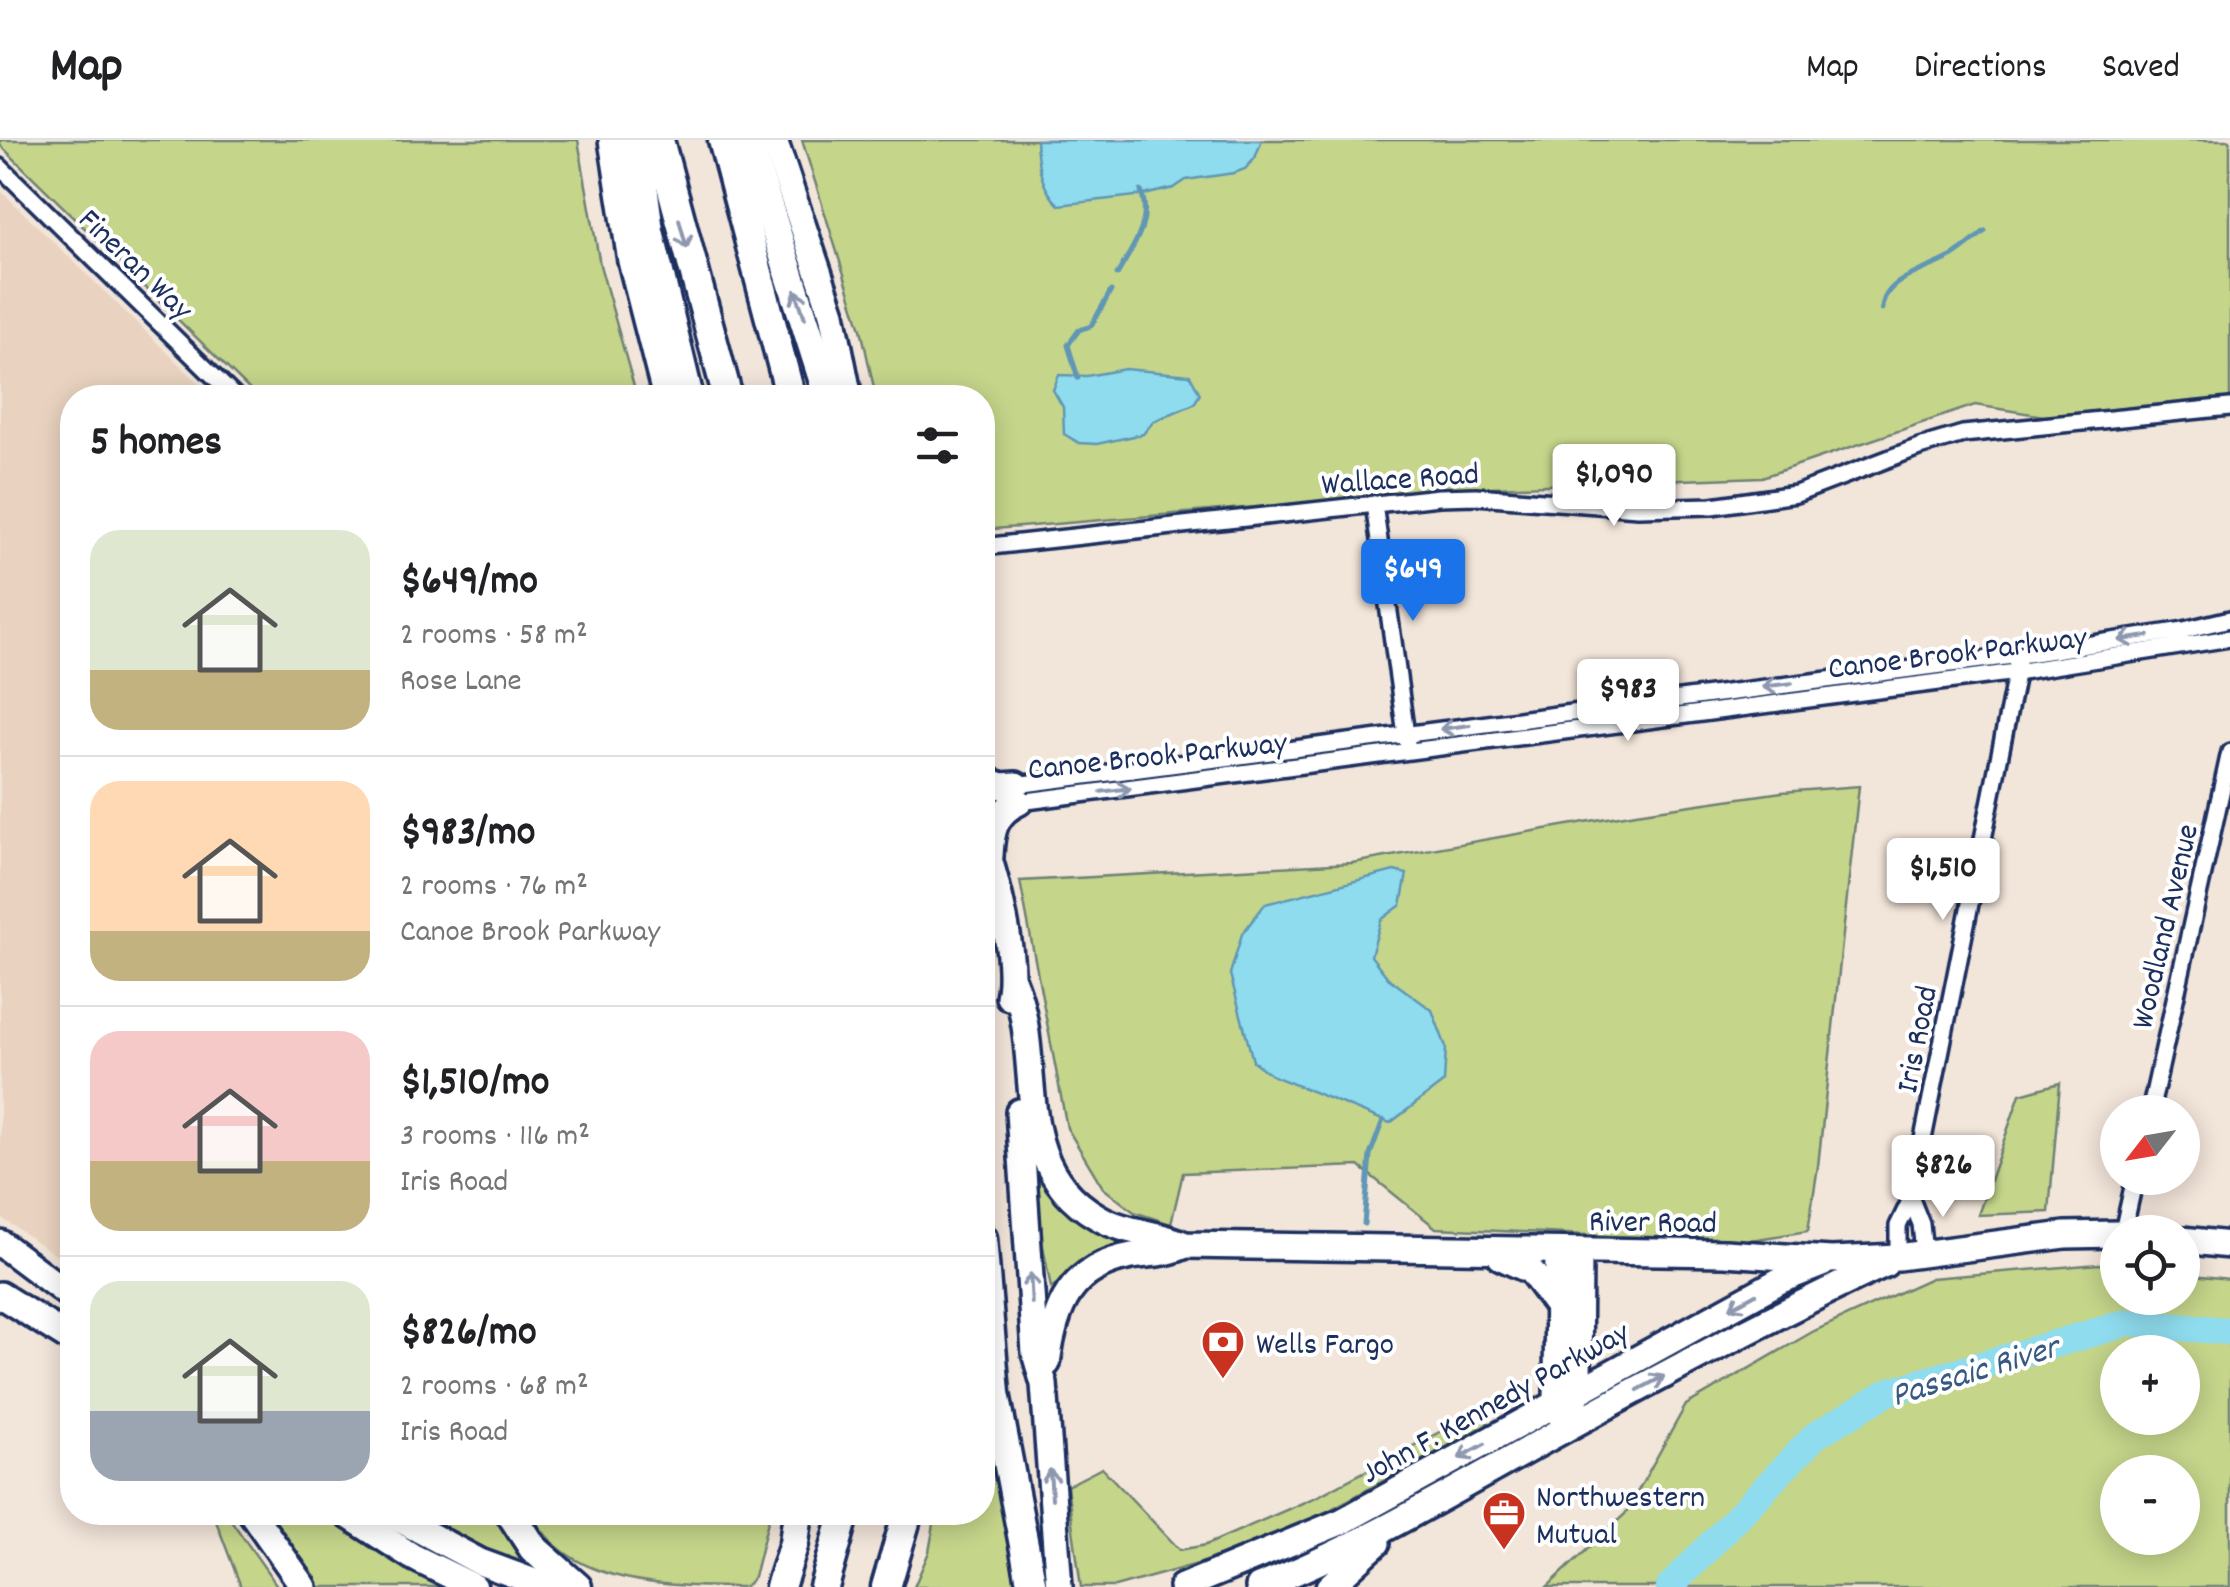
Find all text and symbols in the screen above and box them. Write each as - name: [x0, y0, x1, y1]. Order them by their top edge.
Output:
- text: Map: [50, 35, 123, 104]
- text: Map: [1806, 44, 1859, 94]
- text: Directions: [1914, 44, 2047, 94]
- text: Saved: [2102, 44, 2180, 94]
- street label: Fineran Way: [66, 200, 202, 334]
- one-way arrow: [675, 218, 694, 250]
- one-way arrow: [790, 289, 808, 321]
- text: 5 homes: [90, 415, 222, 475]
- icon: filters: [910, 418, 965, 473]
- pin: $1,090: [1533, 444, 1695, 529]
- text: $1,090: [1575, 453, 1653, 499]
- street label: Wallace Road: [1320, 454, 1481, 510]
- pin: $649: [1354, 539, 1472, 624]
- text: $649: [1383, 548, 1443, 594]
- text: $649/mo: [400, 554, 538, 614]
- icon: home: [170, 570, 290, 690]
- text: 2 rooms · 58 m²: [400, 614, 588, 660]
- street label: Canoe Brook Parkway: [1826, 617, 2091, 695]
- one-way arrow: [2119, 629, 2151, 647]
- pin: $983: [1569, 659, 1687, 744]
- text: Rose Lane: [400, 660, 522, 706]
- text: $983: [1599, 668, 1657, 714]
- one-way arrow: [1762, 676, 1794, 695]
- one-way arrow: [1440, 718, 1472, 736]
- street label: Canoe Brook Parkway: [1026, 722, 1290, 795]
- one-way arrow: [1099, 781, 1131, 799]
- text: $983/mo: [400, 805, 536, 865]
- street label: Woodland Avenue: [2122, 820, 2214, 1034]
- icon: home: [170, 821, 290, 941]
- pin: $1,510: [1862, 838, 2024, 923]
- text: $1,510: [1909, 847, 1977, 893]
- text: 2 rooms · 76 m²: [400, 865, 588, 911]
- text: Canoe Brook Parkway: [400, 911, 660, 957]
- street label: Iris Road: [1887, 982, 1953, 1097]
- text: $1,510/mo: [400, 1055, 550, 1115]
- icon: home: [170, 1071, 290, 1191]
- north arrow: [2100, 1095, 2200, 1195]
- map controls: [2100, 1095, 2200, 1555]
- text: 3 rooms · 116 m²: [400, 1115, 590, 1161]
- pin: $826: [1884, 1135, 2002, 1220]
- text: $826: [1914, 1144, 1972, 1190]
- text: Iris Road: [400, 1161, 508, 1207]
- street label: River Road: [1589, 1201, 1717, 1249]
- button: locate: [2100, 1215, 2200, 1315]
- one-way arrow: [1021, 1273, 1040, 1305]
- one-way arrow: [1729, 1291, 1758, 1311]
- text: $826/mo: [400, 1305, 537, 1365]
- street label: John F. Kennedy Parkway: [1354, 1312, 1640, 1498]
- bank icon: Wells Fargo: [1200, 1319, 1246, 1380]
- icon: home: [170, 1321, 290, 1441]
- water label: Passaic River: [1885, 1323, 2069, 1423]
- place label: Wells Fargo: [1256, 1324, 1394, 1370]
- button: +: [2100, 1335, 2200, 1435]
- text: 2 rooms · 68 m²: [400, 1365, 589, 1411]
- one-way arrow: [1636, 1373, 1666, 1392]
- text: Iris Road: [400, 1411, 508, 1457]
- one-way arrow: [1458, 1442, 1487, 1462]
- button: −: [2100, 1455, 2200, 1555]
- one-way arrow: [1041, 1468, 1060, 1500]
- place label: Northwestern Mutual: [1536, 1477, 1705, 1560]
- office icon: Northwestern Mutual: [1481, 1490, 1527, 1551]

